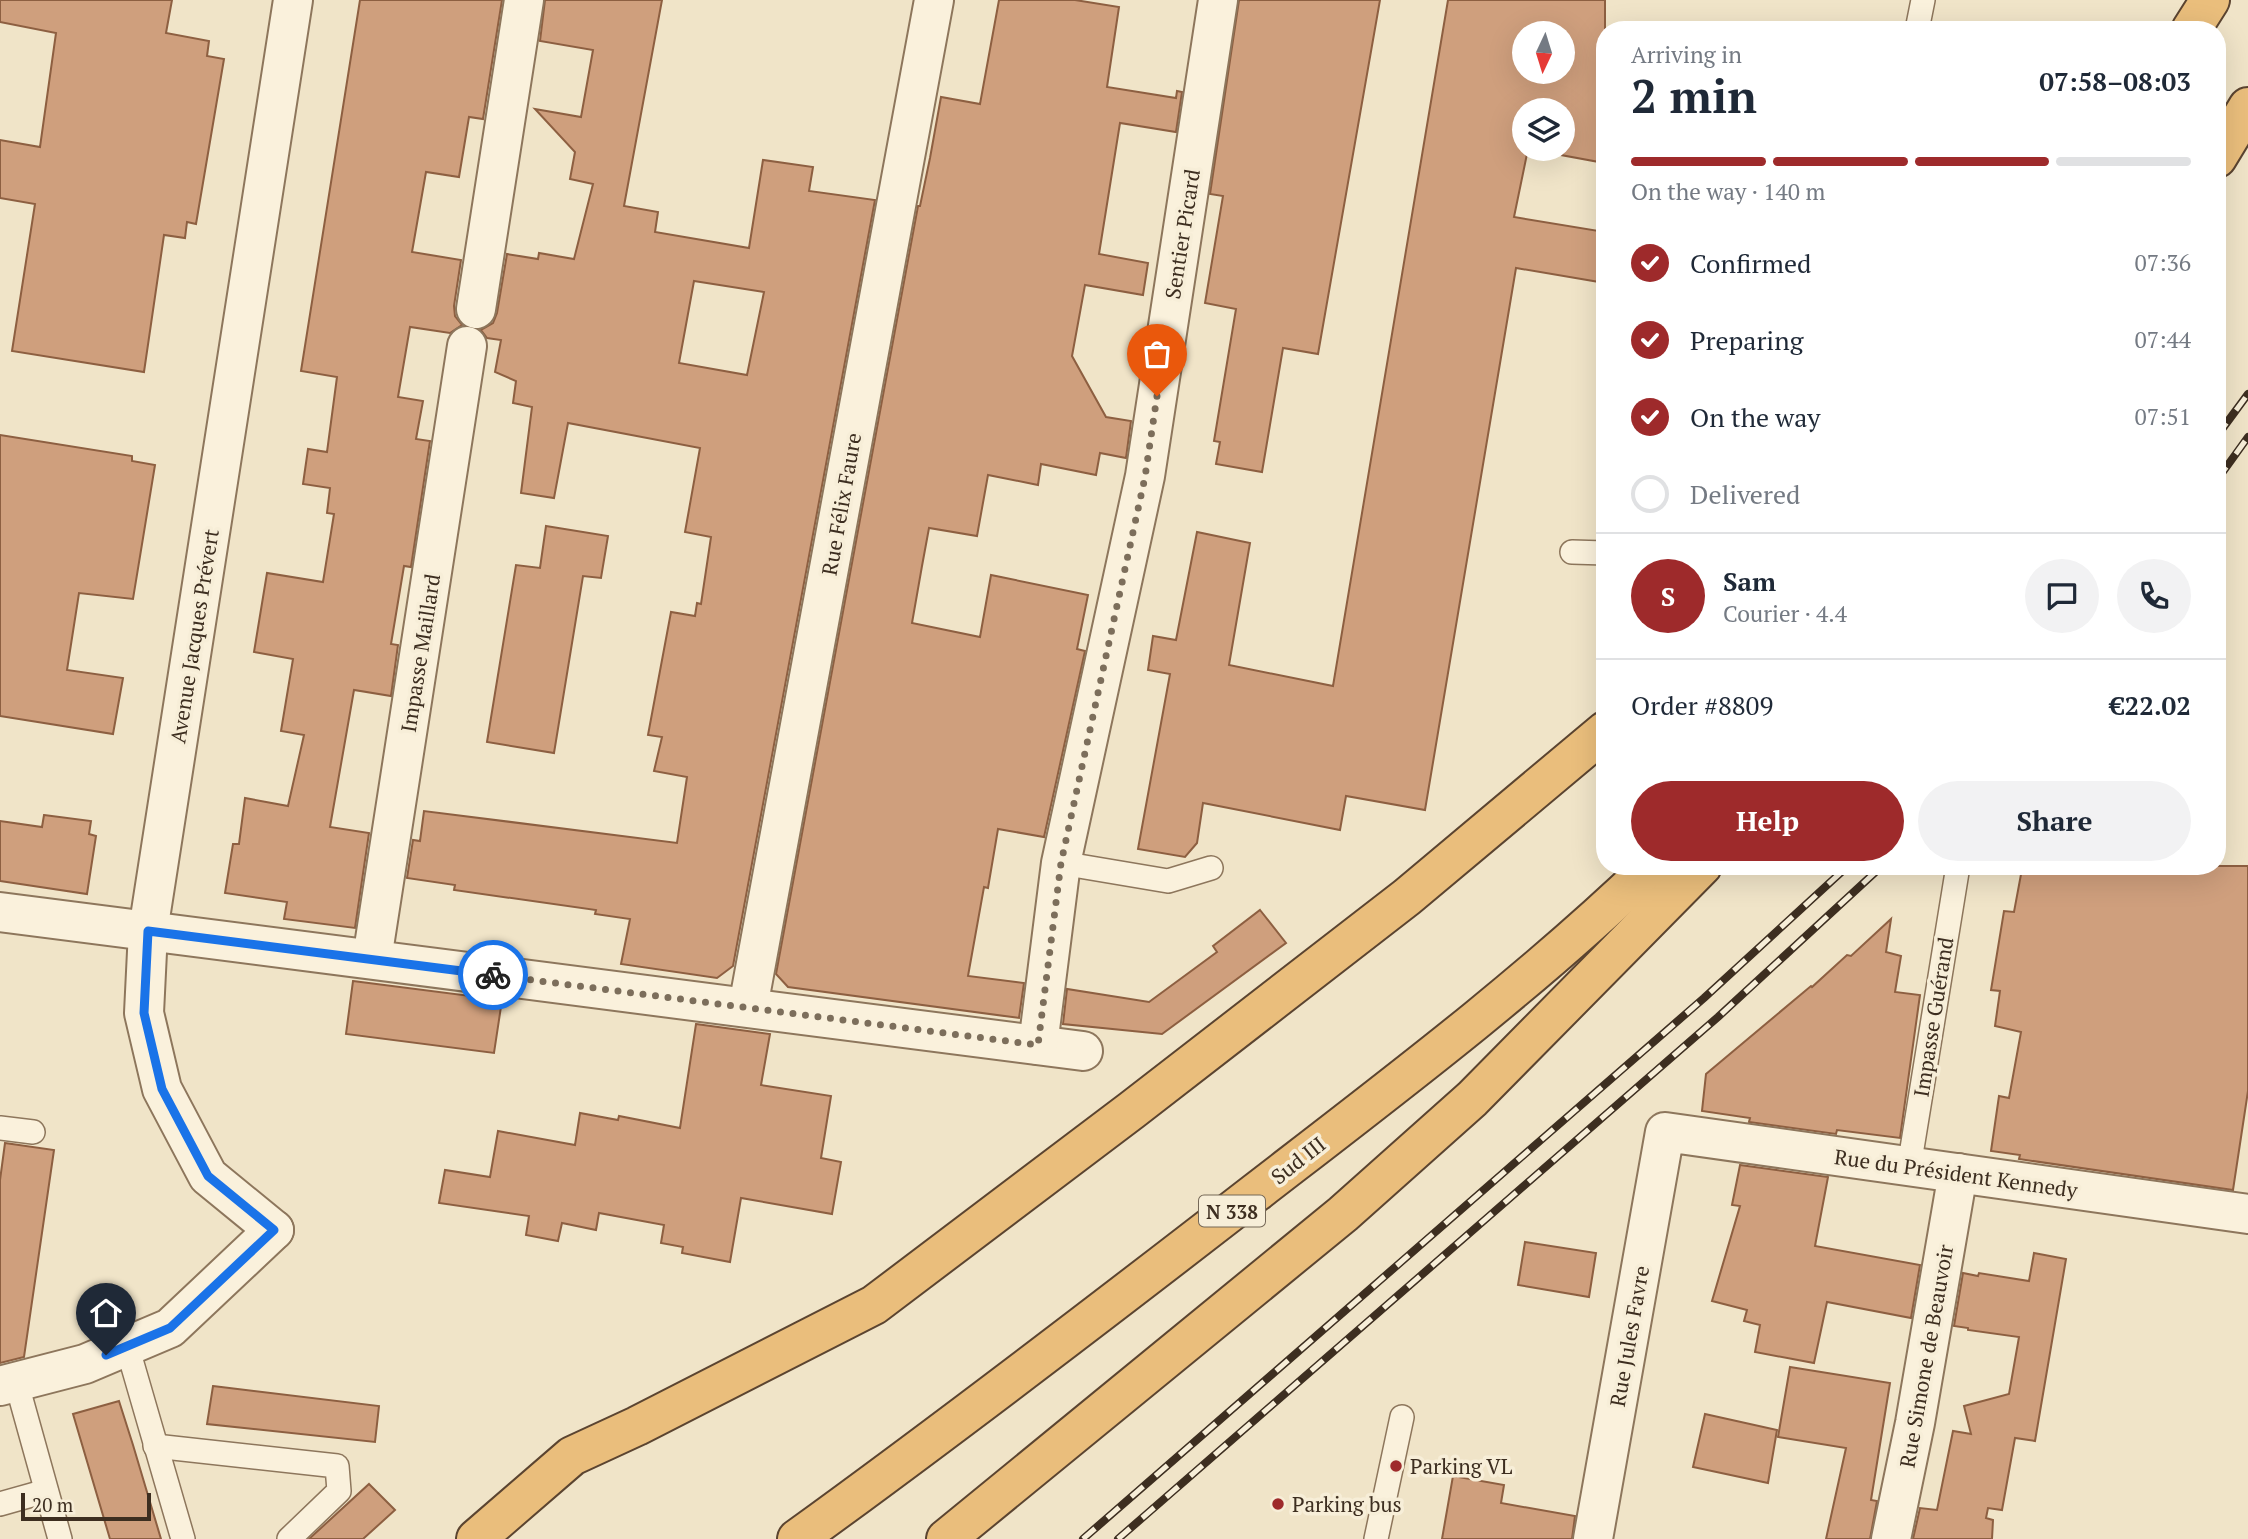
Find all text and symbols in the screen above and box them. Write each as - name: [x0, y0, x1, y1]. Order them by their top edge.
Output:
- north arrow: [1512, 21, 1575, 84]
- map controls: [1512, 21, 1575, 161]
- text: Arriving in: [1631, 39, 1742, 70]
- text: 07:58–08:03: [2039, 64, 2191, 98]
- text: 2 min: [1631, 65, 1757, 126]
- button: layers: [1512, 98, 1575, 161]
- street label: Sentier Picard: [1158, 167, 1206, 301]
- text: On the way · 140 m: [1631, 176, 1825, 207]
- icon: check: [1631, 244, 1669, 282]
- text: Confirmed: [1690, 246, 1811, 280]
- text: 07:36: [2134, 247, 2191, 278]
- icon: check: [1631, 321, 1669, 359]
- text: Preparing: [1690, 323, 1803, 357]
- pin: [1127, 324, 1187, 396]
- text: 07:44: [2134, 324, 2191, 355]
- icon: bag: [1138, 335, 1176, 373]
- icon: check: [1631, 398, 1669, 436]
- text: On the way: [1690, 400, 1821, 434]
- text: 07:51: [2134, 401, 2191, 432]
- street label: Rue Félix Faure: [815, 430, 867, 578]
- text: Delivered: [1690, 477, 1800, 511]
- street label: Avenue Jacques Prévert: [163, 527, 225, 745]
- button: chat: [2025, 559, 2099, 633]
- button: phone: [2117, 559, 2191, 633]
- text: Sam: [1723, 564, 1776, 598]
- street label: Impasse Maillard: [394, 571, 446, 734]
- text: S: [1661, 579, 1675, 613]
- text: Courier · 4.4: [1723, 598, 1847, 629]
- text: Order #8809: [1631, 688, 1773, 722]
- text: €22.02: [2110, 688, 2191, 722]
- button: Help: [1631, 781, 1904, 861]
- button: Share: [1918, 781, 2191, 861]
- street label: Impasse Guérand: [1907, 935, 1960, 1099]
- courier: [458, 940, 528, 1010]
- icon: bike: [474, 956, 512, 994]
- street label: Sud III: [1265, 1130, 1331, 1190]
- street label: Rue du Président Kennedy: [1833, 1142, 2080, 1204]
- road number: N 338: [1199, 1196, 1265, 1226]
- street label: Rue Simone de Beauvoir: [1893, 1242, 1959, 1470]
- street label: Rue Jules Favre: [1603, 1263, 1655, 1409]
- pin: [76, 1283, 136, 1355]
- icon: home: [87, 1294, 125, 1332]
- place label: Parking VL: [1410, 1452, 1513, 1480]
- marker: Parking VL: [1388, 1458, 1404, 1474]
- scale bar: [21, 1490, 150, 1522]
- place label: Parking bus: [1292, 1490, 1402, 1518]
- text: 20 m: [32, 1492, 73, 1517]
- marker: Parking bus: [1270, 1496, 1286, 1512]

